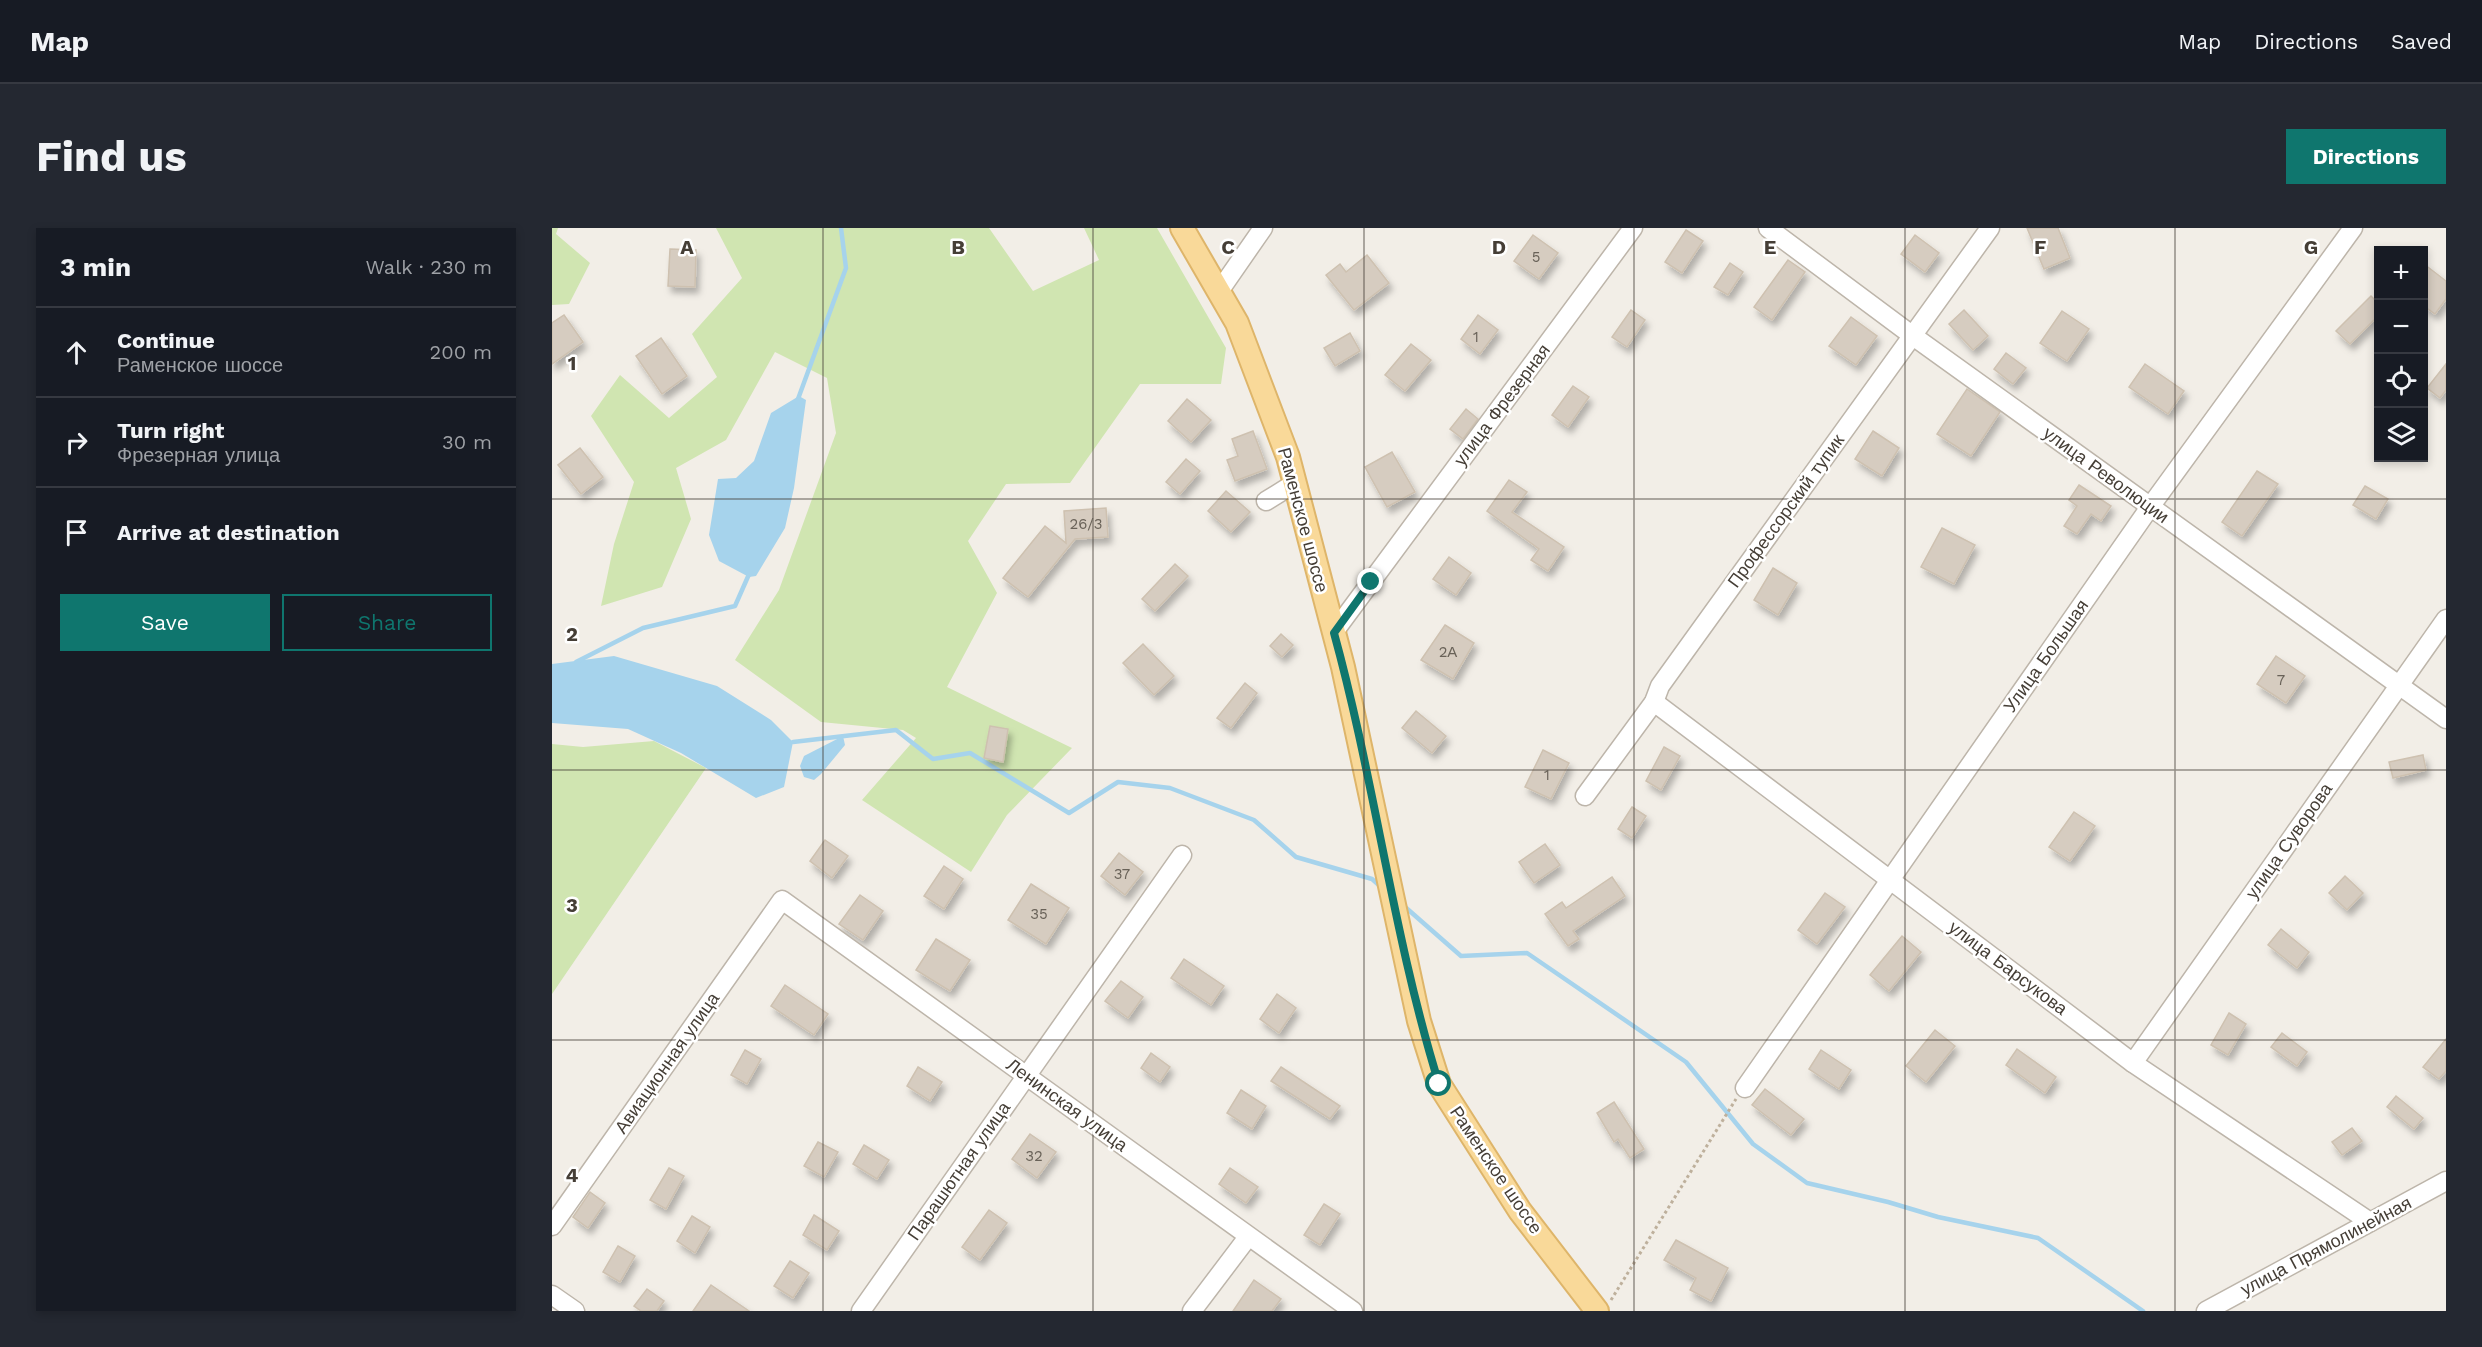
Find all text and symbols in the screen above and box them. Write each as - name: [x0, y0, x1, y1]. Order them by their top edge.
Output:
- text: Map: [30, 25, 89, 58]
- text: Map: [2178, 29, 2221, 54]
- text: Directions: [2254, 29, 2358, 54]
- text: Saved: [2391, 29, 2452, 54]
- button: Directions: [2286, 129, 2446, 184]
- text: Find us: [36, 132, 187, 181]
- text: A: [680, 235, 694, 259]
- text: B: [951, 235, 965, 259]
- text: C: [1221, 235, 1235, 259]
- text: D: [1492, 235, 1506, 259]
- text: E: [1764, 235, 1776, 259]
- text: F: [2034, 235, 2046, 259]
- text: G: [2304, 235, 2318, 259]
- map controls: [2374, 246, 2428, 462]
- button: +: [2374, 246, 2428, 300]
- house number: 5: [1532, 248, 1540, 266]
- text: 3 min: [60, 252, 131, 282]
- text: Walk · 230 m: [365, 255, 492, 279]
- button: −: [2374, 300, 2428, 354]
- text: Continue: [117, 328, 215, 353]
- house number: 1: [1473, 328, 1479, 346]
- icon: ahead: [60, 336, 93, 369]
- text: 200 m: [430, 340, 492, 364]
- street label: улица Фрезерная: [1449, 340, 1554, 470]
- text: 1: [568, 351, 576, 375]
- text: Раменское шоссе: [117, 353, 283, 377]
- button: locate: [2374, 354, 2428, 408]
- button: layers: [2374, 408, 2428, 462]
- text: Turn right: [117, 418, 224, 443]
- street label: улица Революции: [2039, 422, 2173, 527]
- icon: right: [60, 426, 93, 459]
- text: 30 m: [442, 430, 492, 454]
- street label: Профессорский тупик: [1723, 430, 1848, 591]
- text: Фрезерная улица: [117, 443, 280, 467]
- street label: Раменское шоссе: [1274, 445, 1333, 595]
- house number: 26/3: [1069, 515, 1103, 533]
- icon: arrive: [60, 516, 93, 549]
- text: Arrive at destination: [117, 520, 340, 545]
- route end: [1357, 568, 1383, 594]
- button: Save: [60, 594, 270, 651]
- button: Share: [282, 594, 492, 651]
- street label: Улица Большая: [1999, 595, 2092, 716]
- text: 2: [566, 622, 578, 646]
- house number: 2А: [1439, 643, 1457, 661]
- house number: 7: [2277, 671, 2285, 689]
- house number: 1: [1544, 766, 1550, 784]
- street label: улица Суворова: [2241, 778, 2337, 903]
- house number: 37: [1114, 865, 1130, 883]
- text: 3: [566, 893, 578, 917]
- house number: 35: [1030, 905, 1048, 923]
- street label: улица Барсукова: [1945, 916, 2072, 1020]
- street label: Авиационная улица: [610, 987, 724, 1137]
- street label: Ленинская улица: [1003, 1054, 1133, 1156]
- route start: [1425, 1070, 1451, 1096]
- street label: Парашютная улица: [903, 1097, 1015, 1244]
- street label: Раменское шоссе: [1446, 1102, 1547, 1238]
- house number: 32: [1025, 1147, 1043, 1165]
- text: 4: [566, 1163, 579, 1187]
- street label: улица Прямолинейная: [2237, 1192, 2415, 1300]

